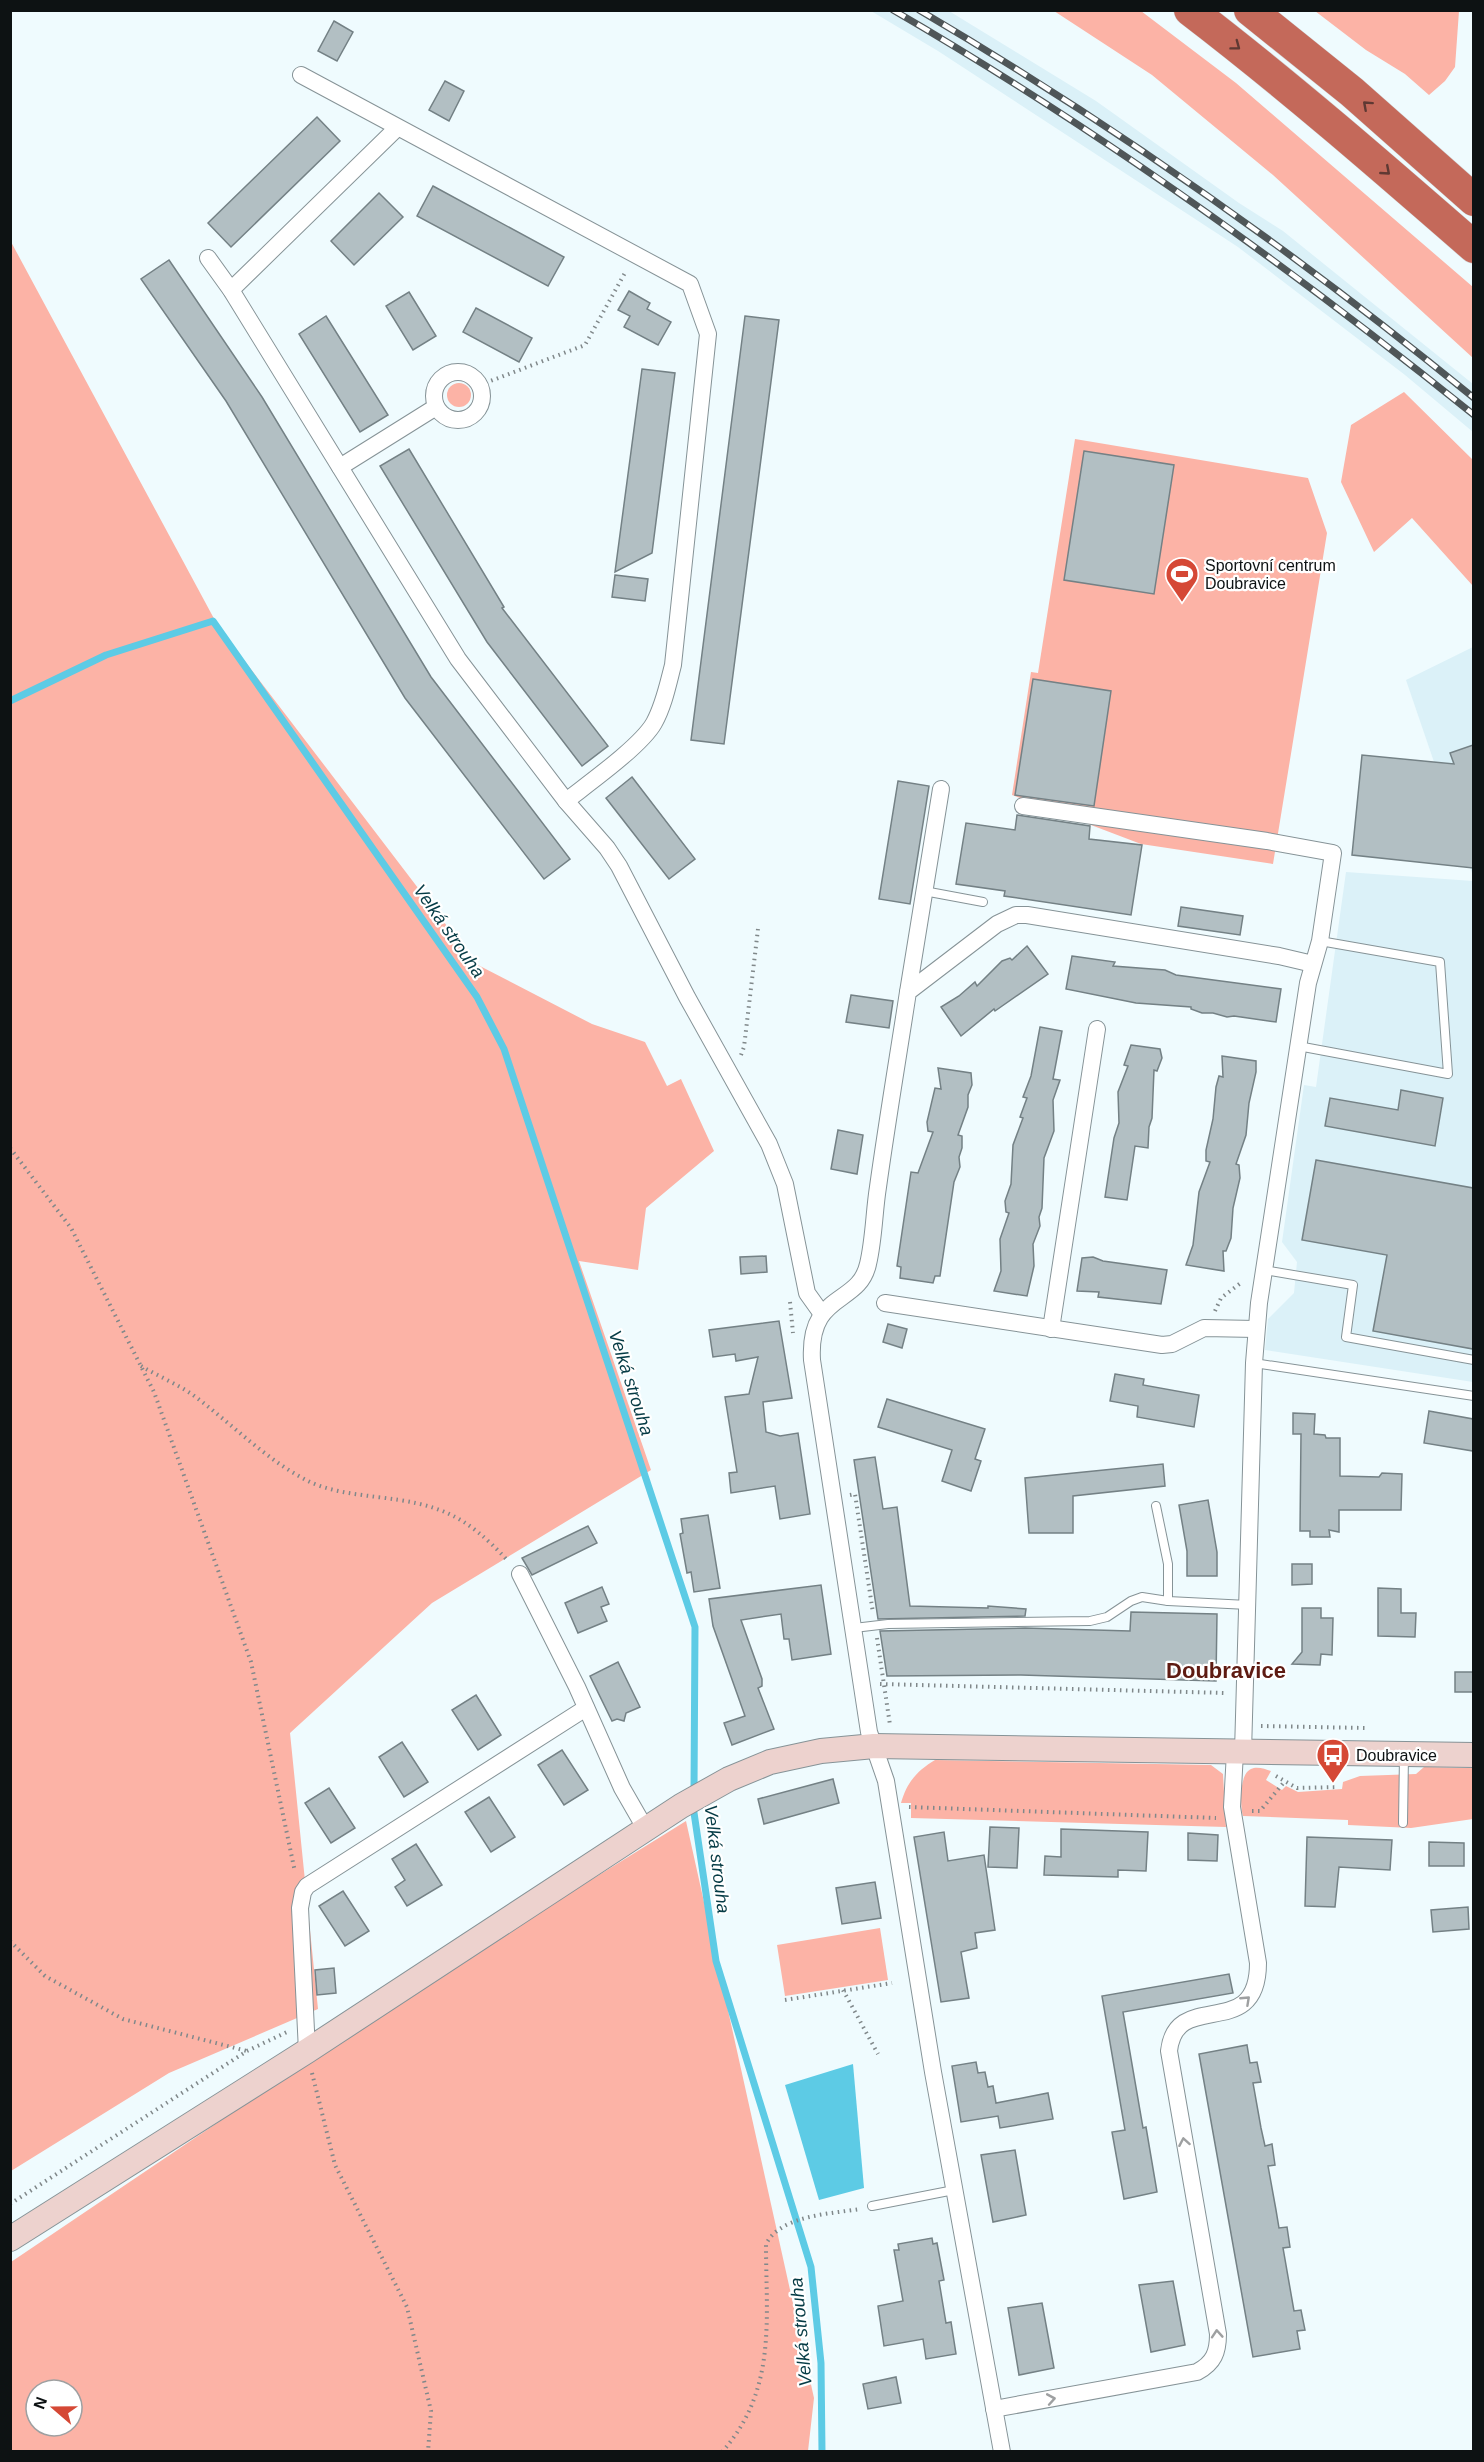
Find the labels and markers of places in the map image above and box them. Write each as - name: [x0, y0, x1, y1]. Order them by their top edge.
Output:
- sports icon: Sportovní centrum Doubravice: [1164, 556, 1200, 603]
- place label: Sportovní centrum Doubravice: [1205, 557, 1336, 592]
- bus stop icon: Doubravice: [1315, 1737, 1351, 1784]
- place label: Doubravice: [1356, 1747, 1437, 1764]

